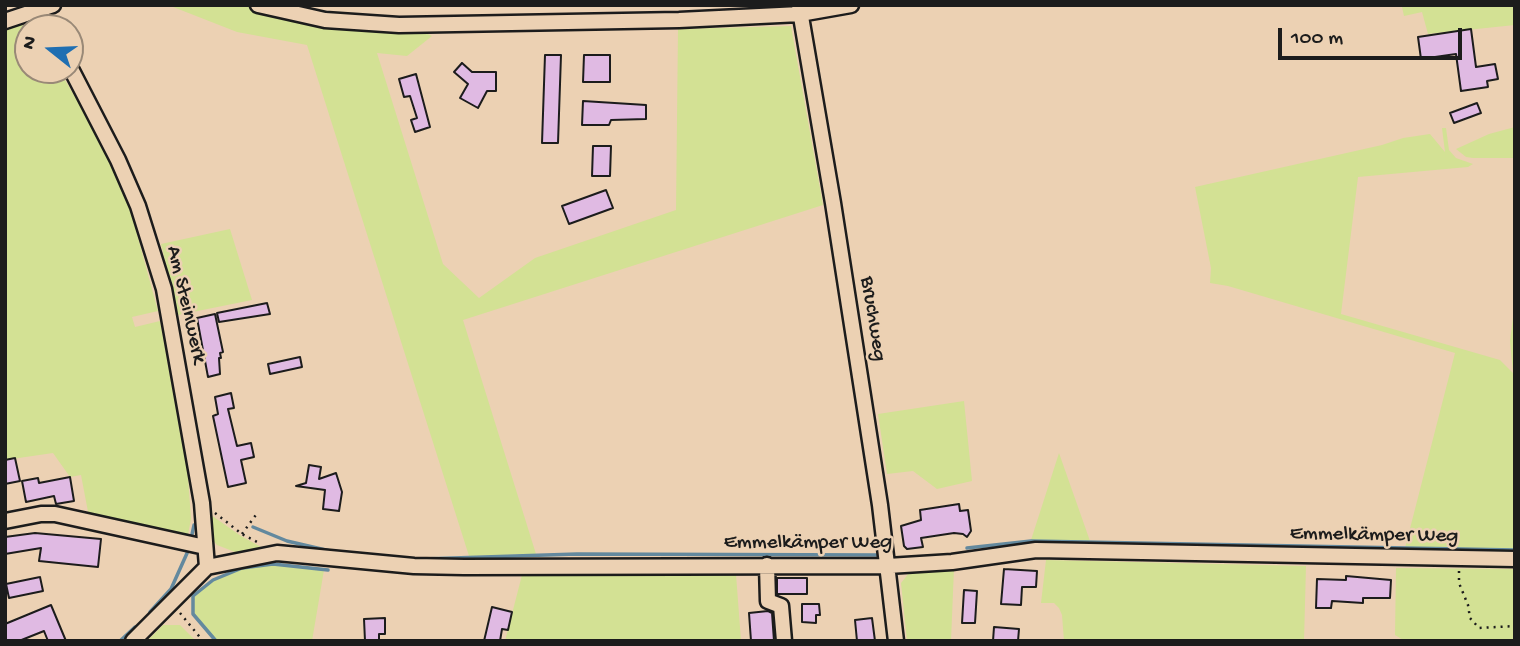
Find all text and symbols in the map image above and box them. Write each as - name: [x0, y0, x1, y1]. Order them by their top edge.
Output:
- north arrow: [14, 14, 84, 84]
- scale bar: [1282, 14, 1466, 58]
- text: 100 m: [1291, 27, 1343, 52]
- text: N: [18, 34, 43, 52]
- street label: Am Steinwerk: [159, 244, 211, 366]
- street label: Bruchweg: [853, 275, 891, 363]
- street label: Emmelkämper Weg: [1290, 522, 1458, 550]
- street label: Emmelkämper Weg: [724, 531, 892, 557]

